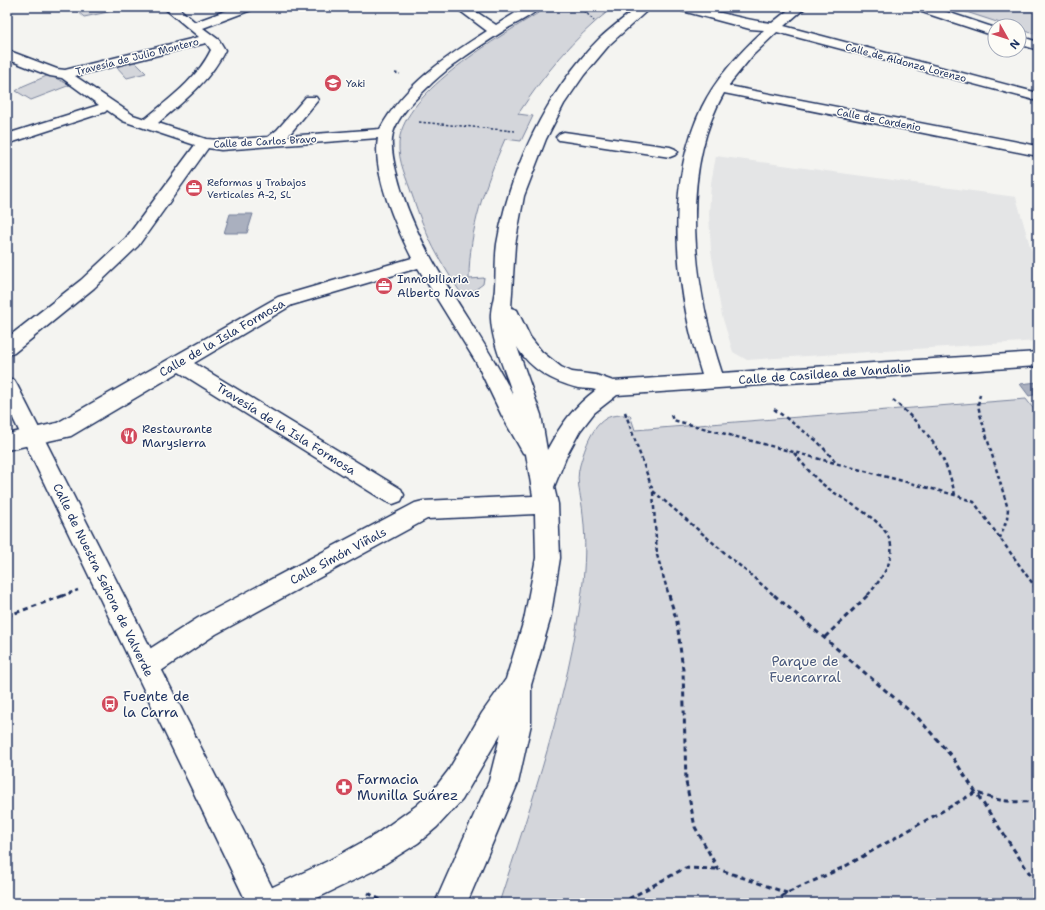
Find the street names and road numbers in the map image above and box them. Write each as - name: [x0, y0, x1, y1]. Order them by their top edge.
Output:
- street label: Travesía de Julio Montero: [74, 35, 200, 78]
- street label: Calle de Aldonza Lorenzo: [844, 40, 968, 85]
- street label: Calle de Cardenio: [836, 105, 922, 134]
- street label: Calle de Carlos Bravo: [213, 132, 317, 151]
- street label: Calle de la Isla Formosa: [156, 295, 288, 381]
- street label: Calle de Casildea de Vandalia: [738, 360, 913, 388]
- street label: Travesía de la Isla Formosa: [213, 379, 359, 479]
- street label: Calle de Nuestra Señora de Valverde: [49, 481, 157, 680]
- street label: Calle Simón Viñals: [287, 524, 389, 588]

